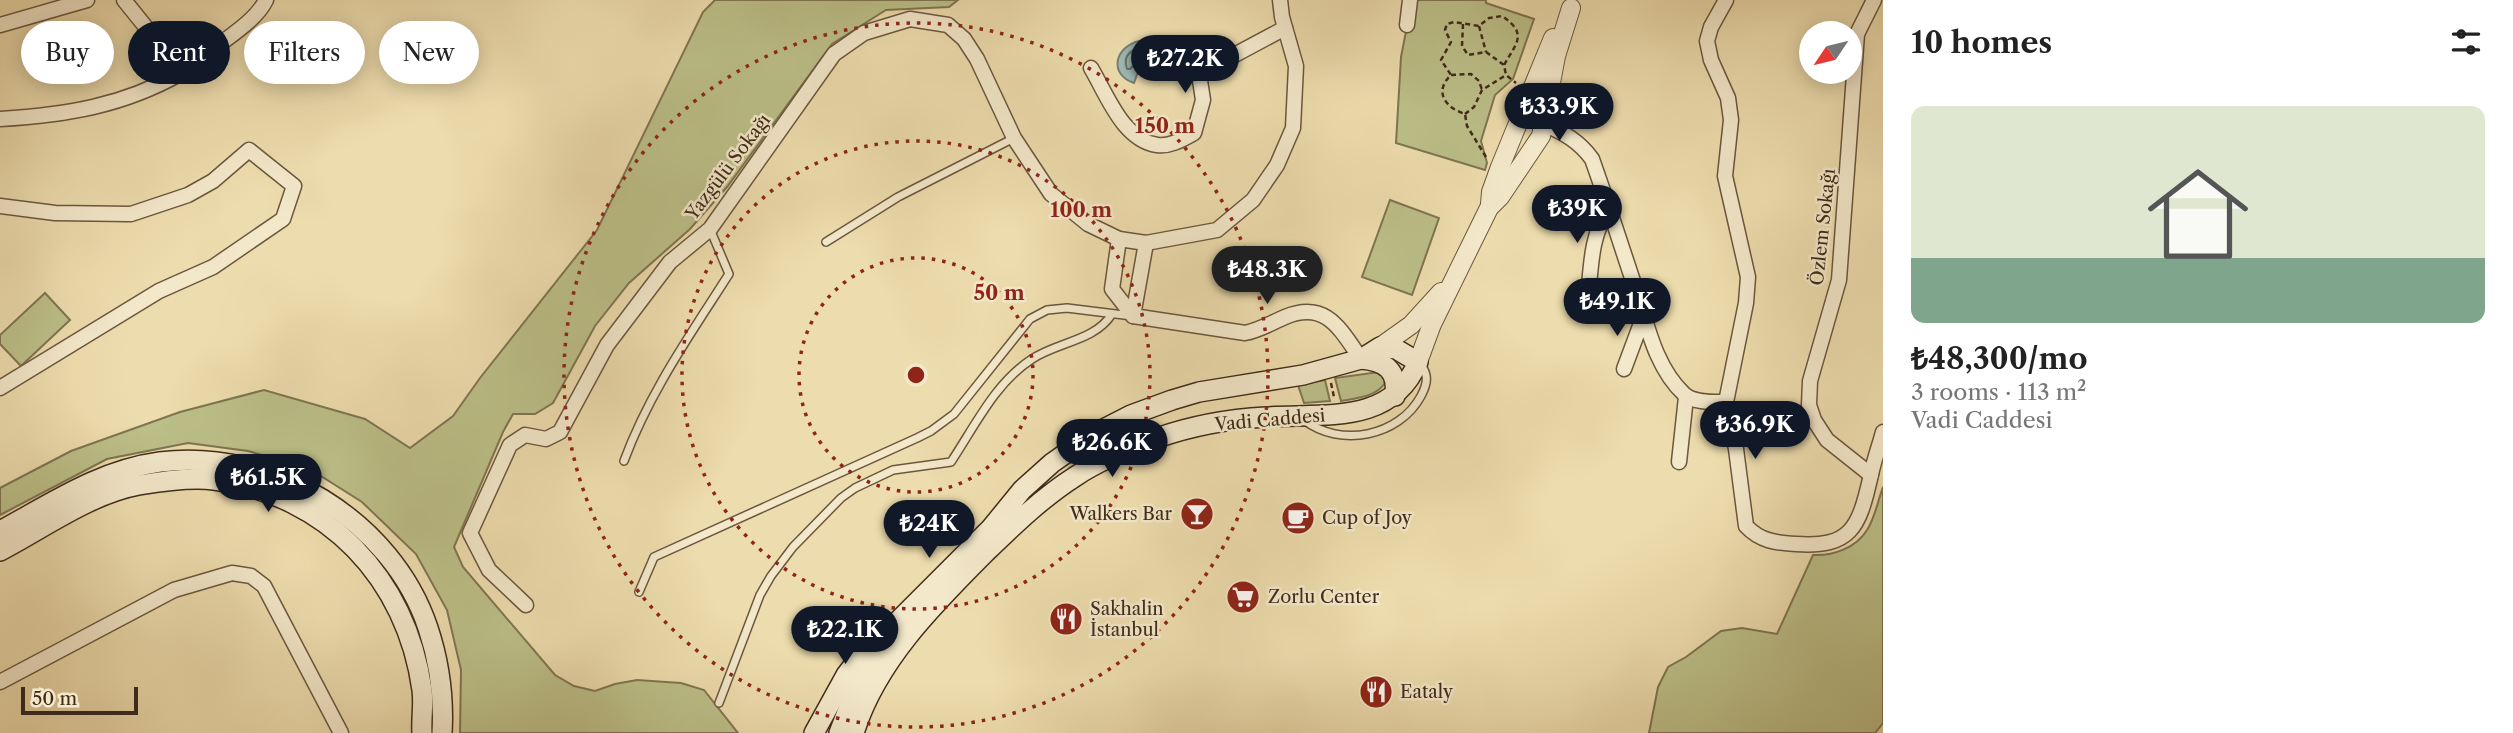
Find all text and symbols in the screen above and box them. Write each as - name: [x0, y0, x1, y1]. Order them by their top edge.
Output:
- chip: Buy: [21, 21, 114, 84]
- chip: Rent: [128, 21, 230, 84]
- chip: Filters: [244, 21, 365, 84]
- chip: New: [379, 21, 479, 84]
- north arrow: [1799, 21, 1862, 84]
- map controls: [1799, 21, 1862, 84]
- icon: filters: [2447, 23, 2485, 61]
- text: 10 homes: [1911, 24, 2052, 61]
- pin: ₺27.2K: [1128, 36, 1242, 95]
- text: ₺27.2K: [1147, 44, 1223, 72]
- pin: ₺33.9K: [1502, 83, 1616, 143]
- text: ₺33.9K: [1520, 92, 1598, 120]
- street label: Yazgülü Sokağı: [680, 109, 775, 225]
- text: 150 m: [1135, 113, 1195, 138]
- icon: home: [2135, 151, 2261, 277]
- street label: Özlem Sokağı: [1805, 167, 1840, 287]
- pin: ₺39K: [1536, 186, 1618, 245]
- text: ₺39K: [1548, 194, 1606, 222]
- text: 100 m: [1050, 197, 1112, 222]
- pin: ₺48.3K: [1210, 246, 1324, 306]
- text: ₺48.3K: [1228, 255, 1306, 283]
- pin: ₺49.1K: [1560, 278, 1674, 338]
- text: 50 m: [973, 280, 1025, 305]
- text: ₺49.1K: [1580, 287, 1654, 315]
- text: ₺48,300/mo: [1911, 340, 2088, 377]
- centre of rings: [904, 363, 928, 387]
- text: 3 rooms · 113 m²: [1911, 378, 2087, 406]
- pin: ₺36.9K: [1698, 402, 1812, 461]
- street label: Vadi Caddesi: [1213, 404, 1327, 436]
- text: Vadi Caddesi: [1911, 406, 2053, 434]
- text: ₺36.9K: [1716, 410, 1794, 438]
- pin: ₺26.6K: [1055, 420, 1169, 479]
- text: ₺26.6K: [1073, 428, 1151, 456]
- pin: ₺61.5K: [211, 454, 325, 514]
- text: ₺61.5K: [231, 463, 305, 491]
- bar icon: Walkers Bar: [1178, 495, 1216, 533]
- cafe icon: Cup of Joy: [1279, 499, 1317, 537]
- pin: ₺24K: [888, 500, 970, 560]
- place label: Walkers Bar: [1068, 503, 1172, 525]
- place label: Cup of Joy: [1322, 507, 1413, 529]
- text: ₺24K: [900, 509, 958, 537]
- supermarket icon: Zorlu Center: [1224, 578, 1262, 616]
- place label: Zorlu Center: [1268, 586, 1380, 608]
- place label: Sakhalin İstanbul: [1090, 598, 1163, 641]
- restaurant icon: Sakhalin İstanbul: [1047, 600, 1085, 638]
- pin: ₺22.1K: [788, 606, 902, 666]
- text: ₺22.1K: [807, 615, 883, 643]
- restaurant icon: Eataly: [1357, 673, 1395, 711]
- place label: Eataly: [1400, 681, 1454, 703]
- scale bar: [21, 684, 138, 716]
- text: 50 m: [32, 687, 77, 710]

